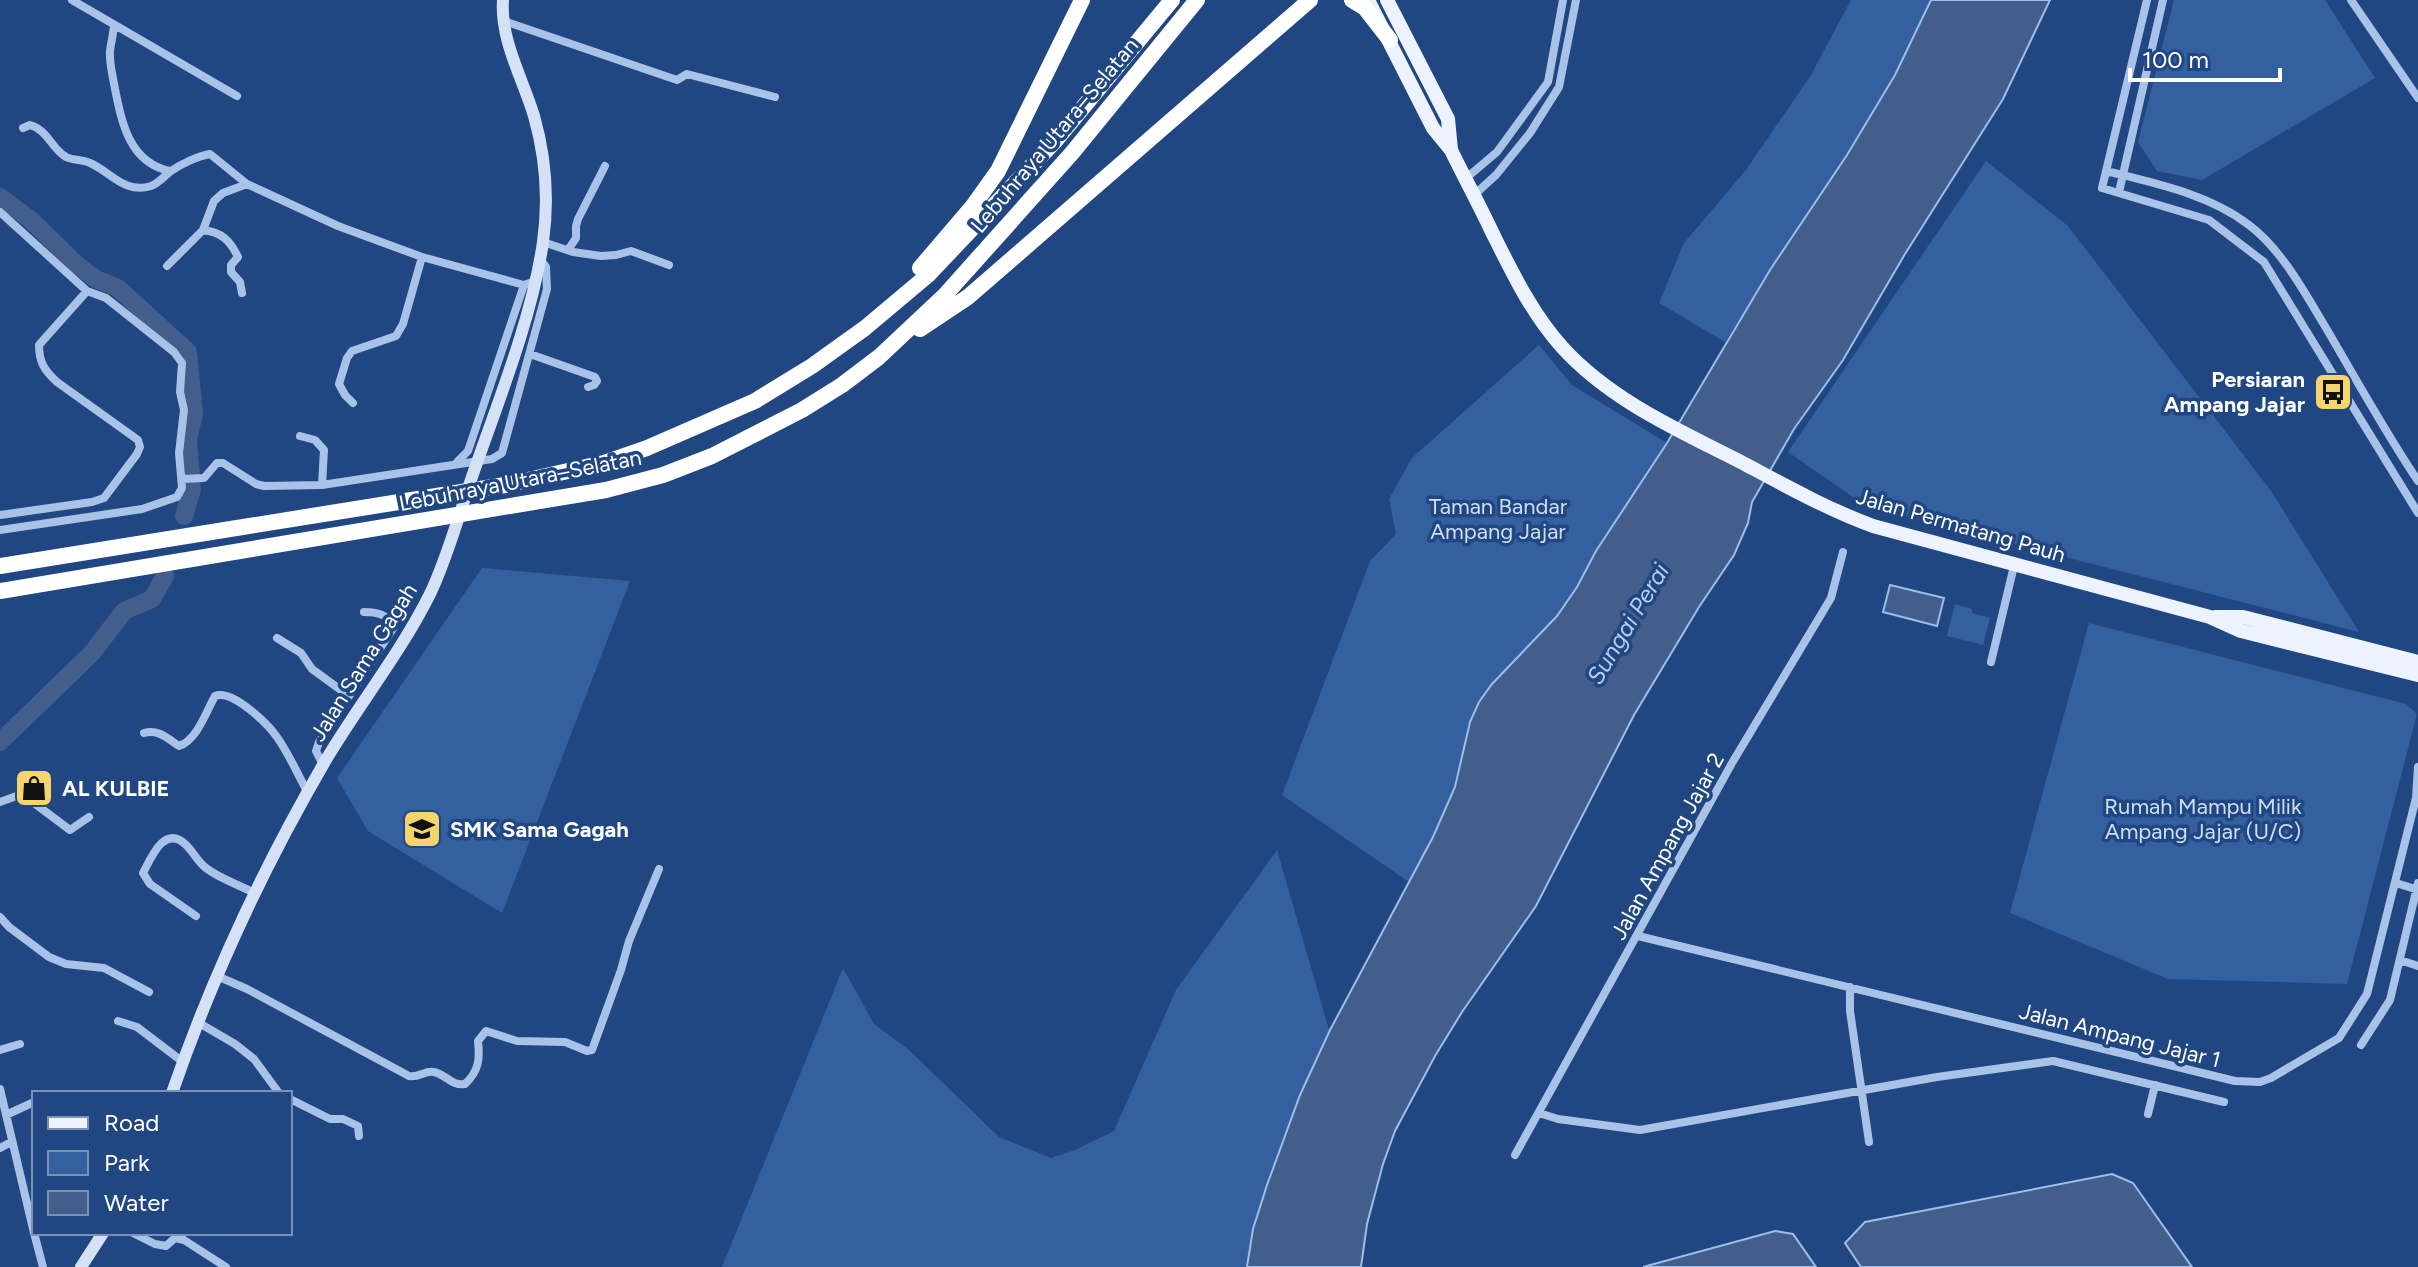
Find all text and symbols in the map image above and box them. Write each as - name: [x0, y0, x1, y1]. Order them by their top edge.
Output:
- street label: Lebuhraya Utara–Selatan: [965, 32, 1144, 238]
- scale bar: [2130, 32, 2280, 82]
- text: 100 m: [2142, 45, 2209, 74]
- place label: Persiaran Ampang Jajar: [2164, 366, 2306, 418]
- bus stop icon: Persiaran Ampang Jajar: [2312, 371, 2354, 413]
- street label: Lebuhraya Utara–Selatan: [397, 444, 644, 517]
- street label: Jalan Permatang Pauh: [1853, 483, 2069, 568]
- park label: Taman Bandar Ampang Jajar: [1429, 493, 1568, 545]
- water label: Sungai Perai: [1580, 558, 1675, 689]
- street label: Jalan Sama Gagah: [304, 578, 423, 746]
- street label: Jalan Ampang Jajar 2: [1605, 748, 1730, 944]
- shop icon: AL KULBIE: [13, 767, 55, 809]
- place label: AL KULBIE: [62, 775, 170, 802]
- park label: Rumah Mampu Milik Ampang Jajar (U/C): [2104, 793, 2302, 845]
- school or university icon: SMK Sama Gagah: [401, 808, 443, 850]
- place label: SMK Sama Gagah: [450, 816, 629, 843]
- street label: Jalan Ampang Jajar 1: [2016, 997, 2223, 1074]
- legend: [32, 1091, 292, 1235]
- text: Road: [104, 1108, 159, 1137]
- text: Park: [104, 1148, 150, 1177]
- text: Water: [104, 1188, 169, 1217]

